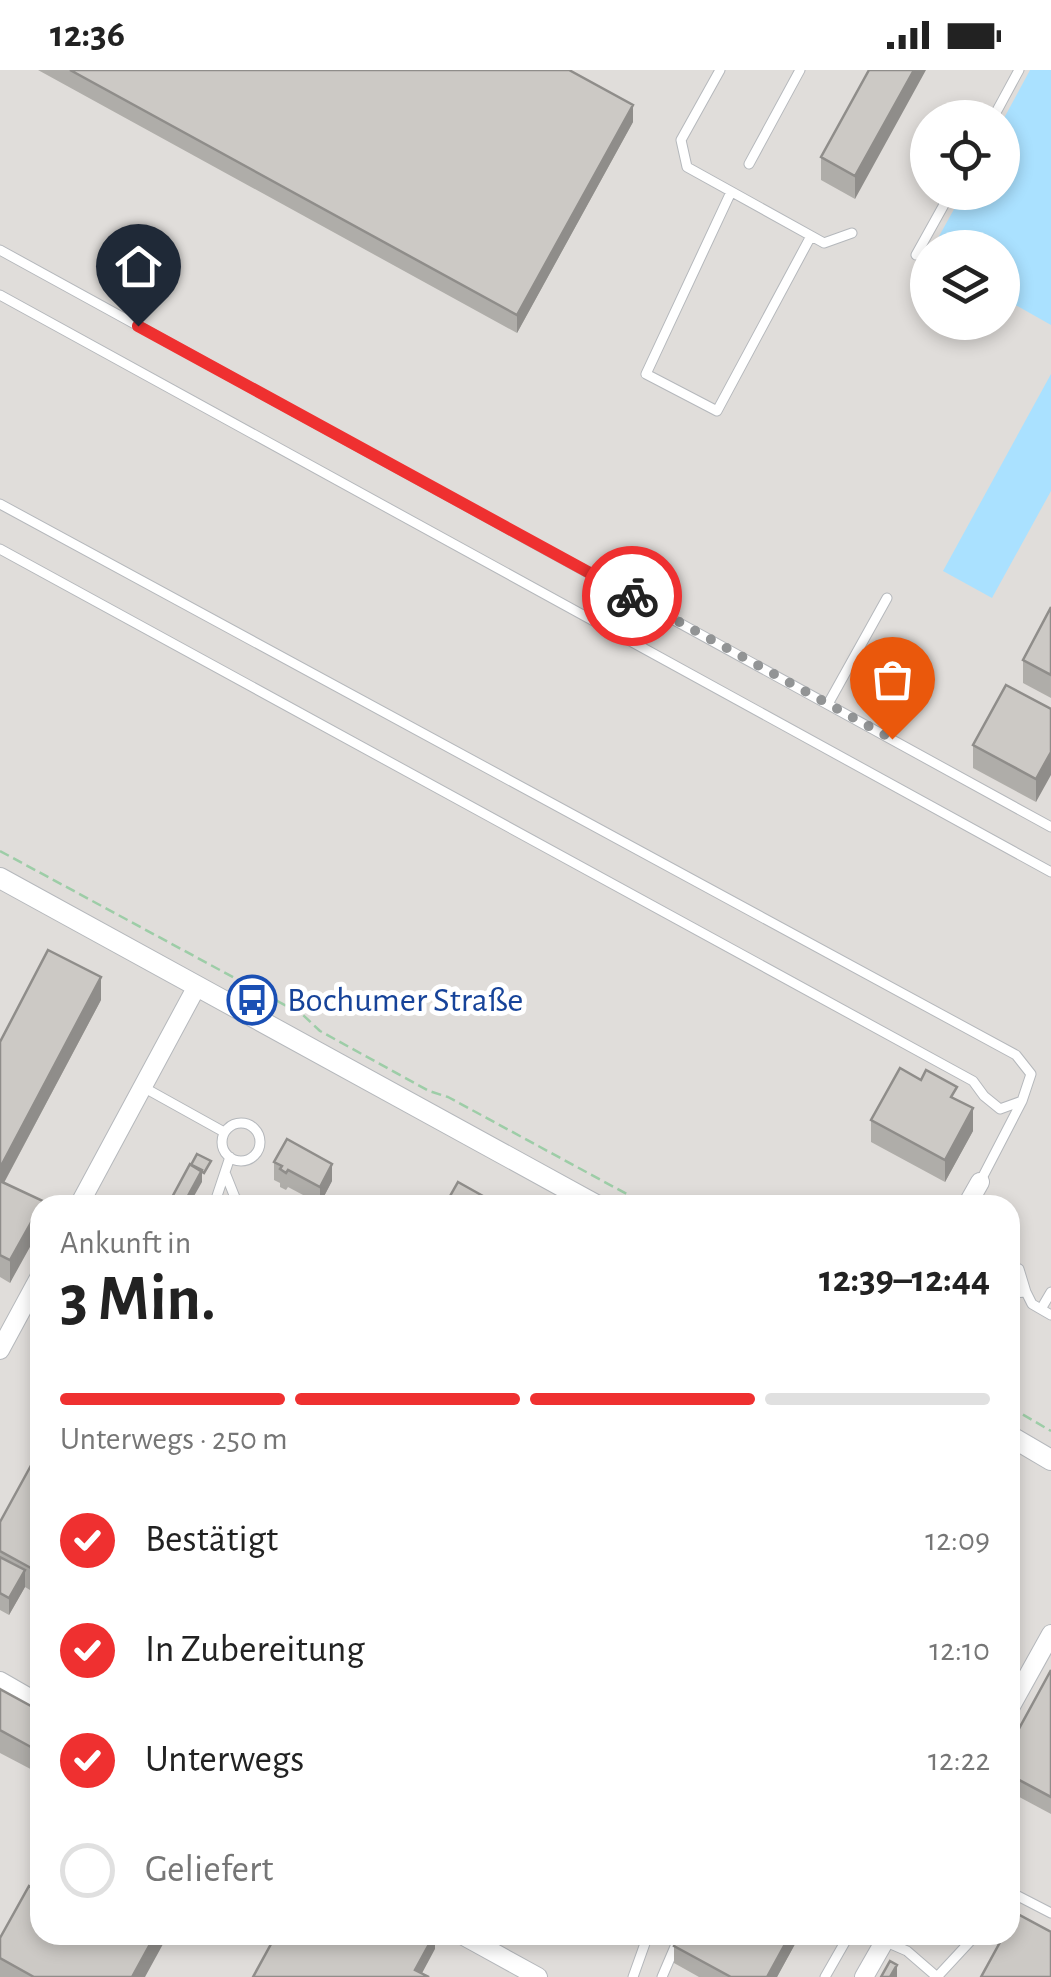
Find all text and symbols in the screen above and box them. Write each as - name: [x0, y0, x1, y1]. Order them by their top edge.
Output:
- text: 12:36: [50, 16, 125, 54]
- map controls: [910, 100, 1020, 340]
- button: locate: [910, 100, 1020, 210]
- pin: [96, 224, 181, 327]
- button: layers: [910, 230, 1020, 340]
- icon: home: [111, 239, 166, 294]
- courier: [582, 546, 682, 646]
- icon: bike: [605, 569, 660, 624]
- pin: [850, 637, 935, 740]
- icon: bag: [865, 652, 920, 707]
- bus stop icon: Bochumer Straße: [226, 974, 278, 1026]
- place label: Bochumer Straße: [287, 983, 523, 1018]
- text: Ankunft in: [60, 1227, 191, 1259]
- text: 12:39–12:44: [819, 1261, 990, 1299]
- text: 3 Min.: [60, 1267, 216, 1332]
- text: Unterwegs · 250 m: [60, 1423, 288, 1455]
- icon: check: [60, 1513, 115, 1568]
- text: Bestätigt: [145, 1521, 278, 1559]
- text: 12:09: [925, 1524, 990, 1556]
- icon: check: [60, 1623, 115, 1678]
- text: In Zubereitung: [145, 1631, 365, 1669]
- text: 12:10: [929, 1634, 990, 1666]
- icon: check: [60, 1733, 115, 1788]
- text: Unterwegs: [145, 1741, 304, 1779]
- text: 12:22: [928, 1744, 990, 1776]
- text: Geliefert: [145, 1851, 273, 1889]

